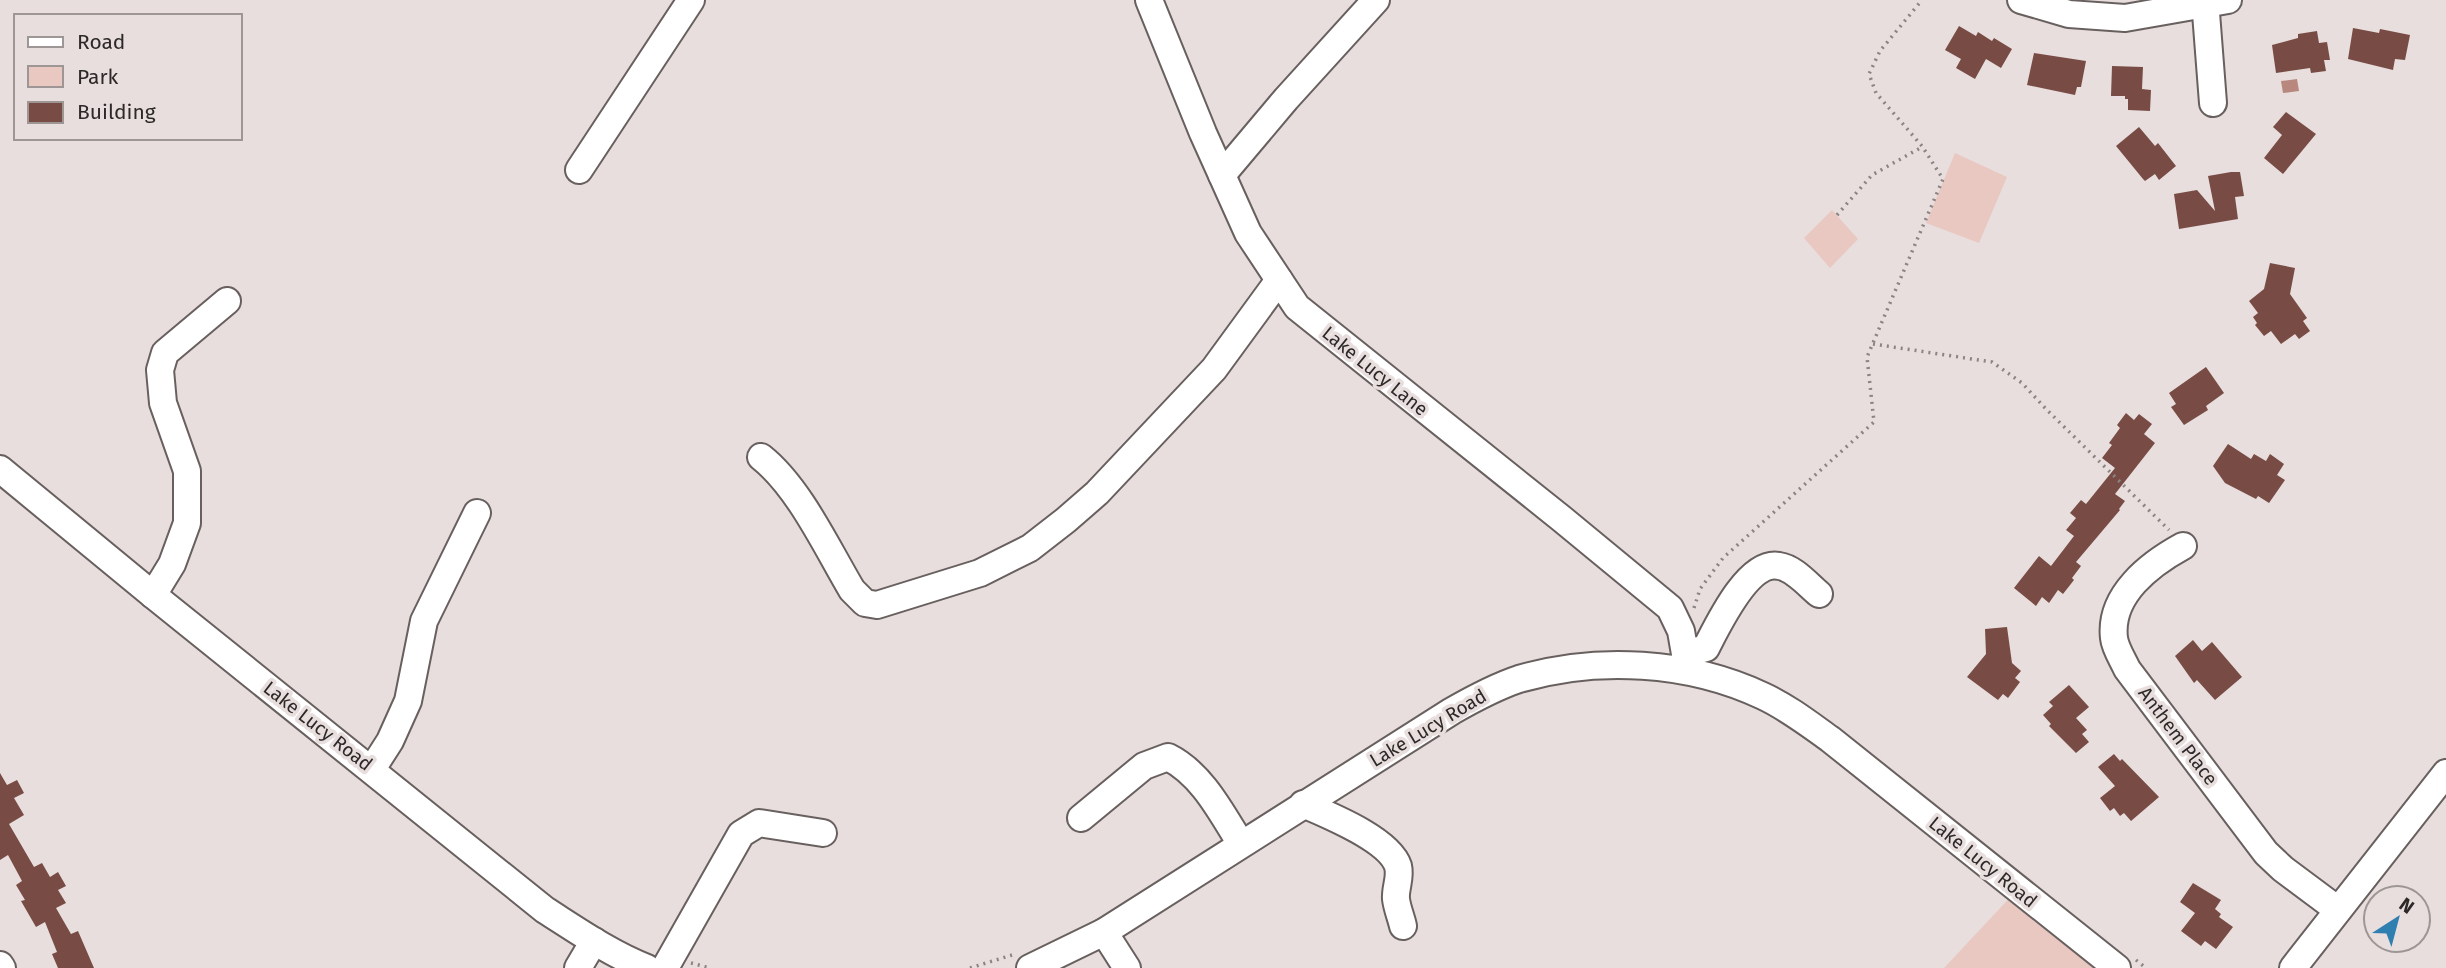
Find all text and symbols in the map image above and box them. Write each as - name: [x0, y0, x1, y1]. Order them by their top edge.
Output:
- legend: [14, 14, 242, 140]
- text: Road: [77, 29, 125, 55]
- text: Park: [77, 64, 119, 90]
- text: Building: [77, 99, 156, 125]
- street label: Lake Lucy Lane: [1317, 321, 1433, 421]
- street label: Lake Lucy Road: [259, 676, 377, 776]
- street label: Anthem Place: [2133, 682, 2223, 790]
- street label: Lake Lucy Road: [1365, 684, 1491, 772]
- street label: Lake Lucy Road: [1924, 812, 2042, 912]
- north arrow: [2362, 884, 2432, 954]
- text: N: [2395, 893, 2419, 919]

